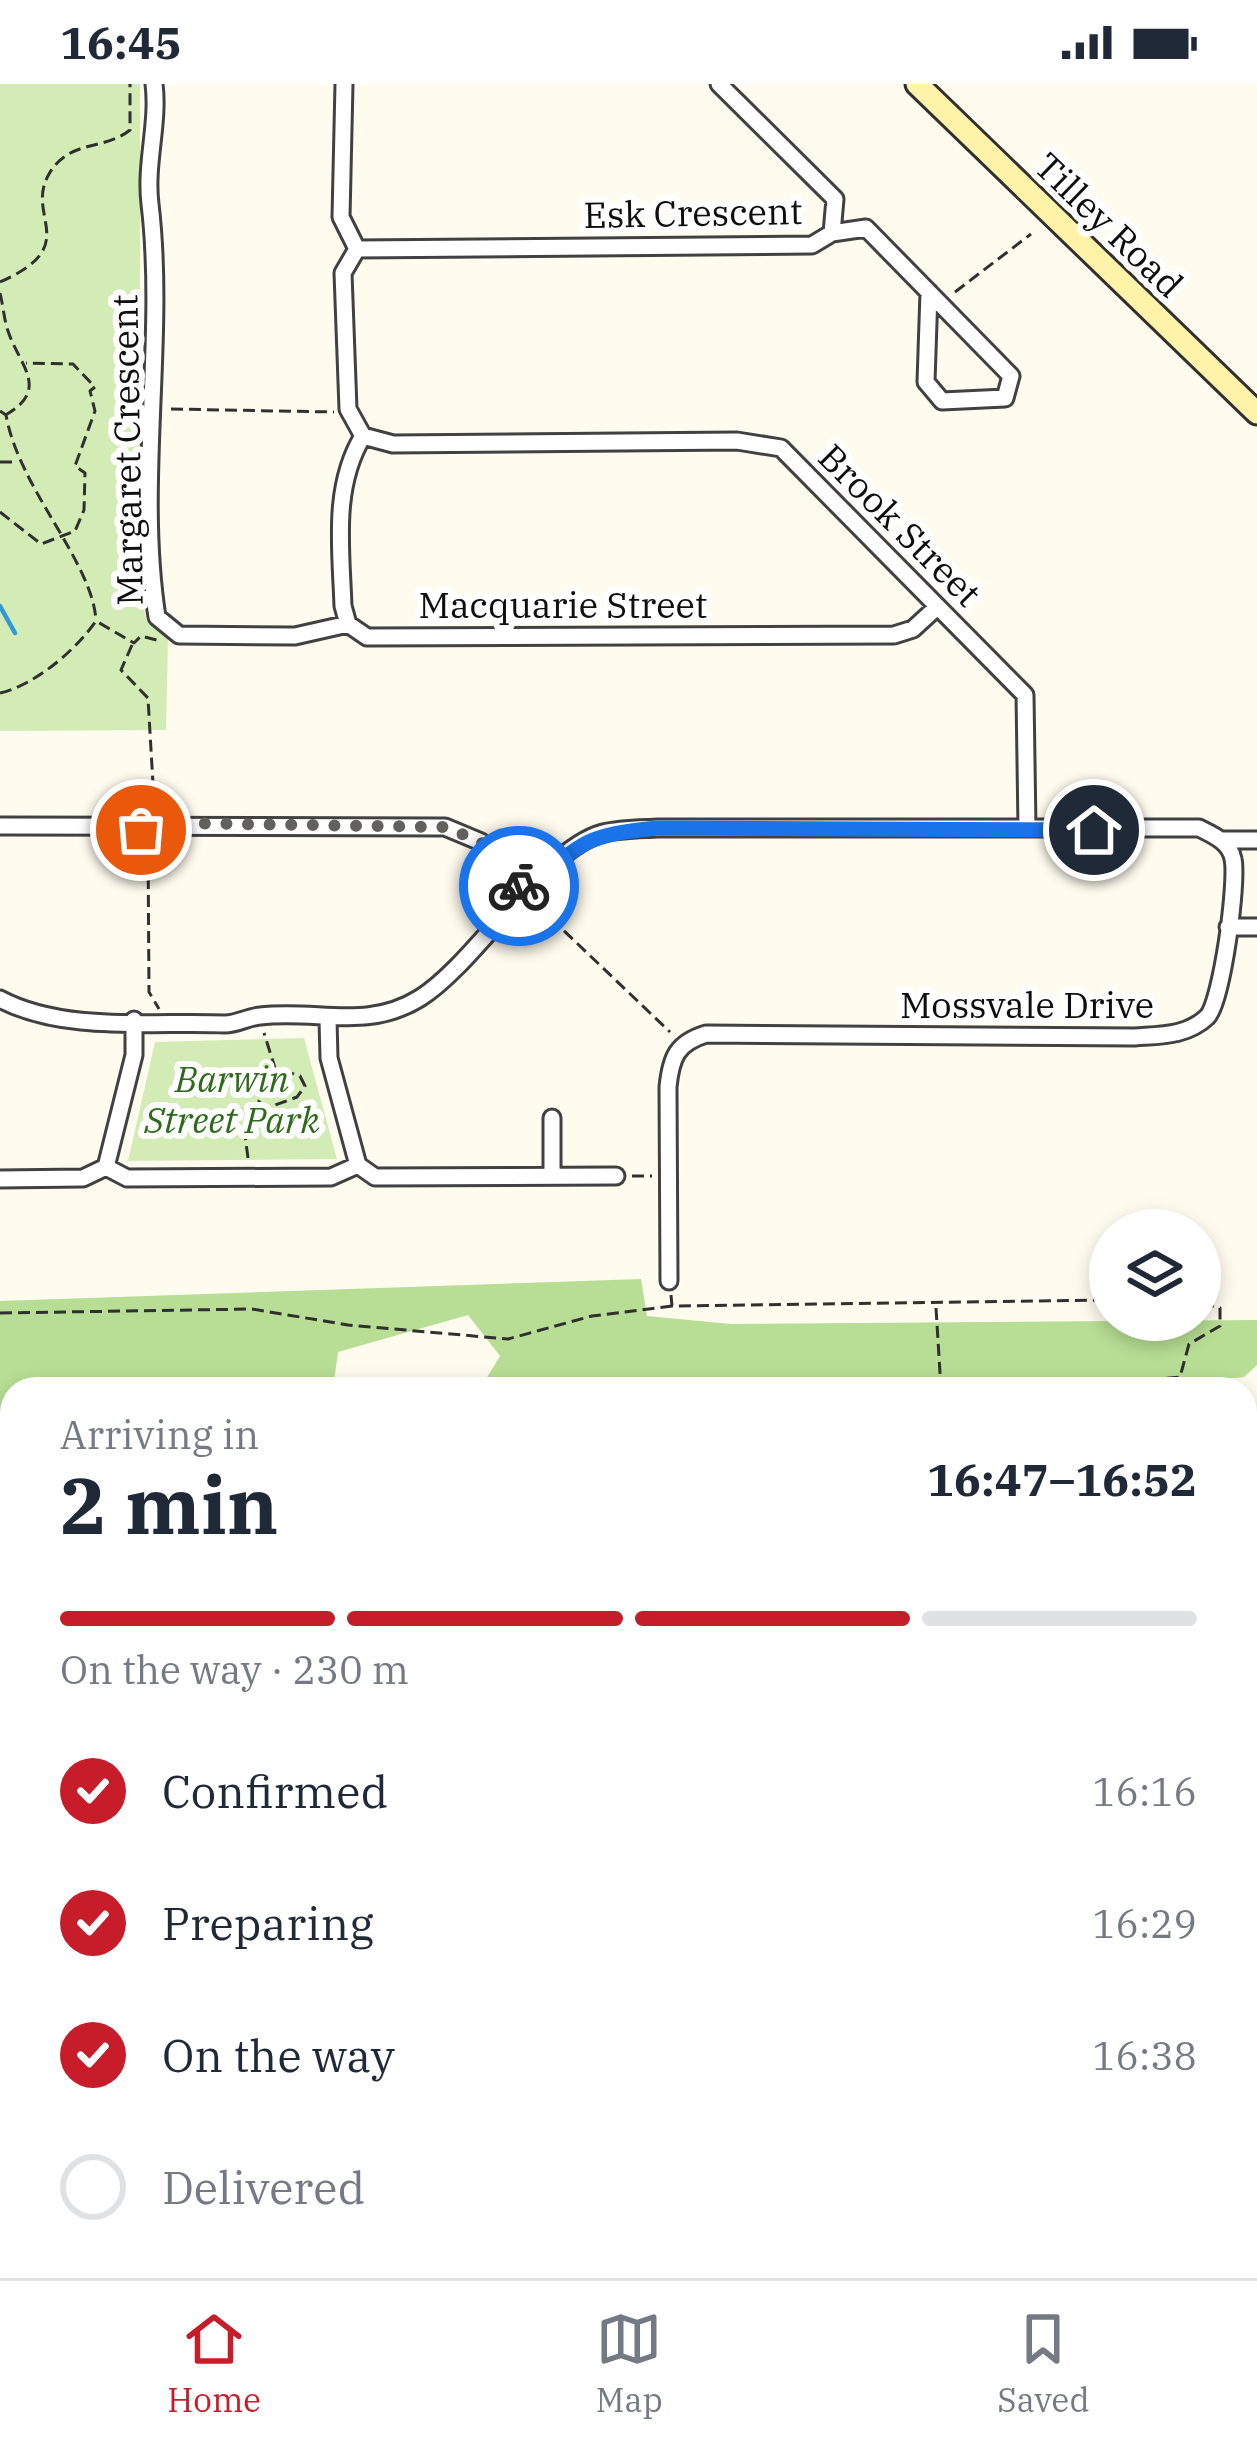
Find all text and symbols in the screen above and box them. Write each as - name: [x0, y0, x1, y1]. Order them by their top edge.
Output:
- text: 16:45: [60, 13, 182, 71]
- street label: Tilley Road: [1025, 142, 1194, 307]
- street label: Esk Crescent: [583, 187, 803, 238]
- street label: Margaret Crescent: [100, 294, 153, 606]
- street label: Brook Street: [809, 433, 992, 616]
- street label: Macquarie Street: [419, 581, 707, 628]
- pin: [90, 779, 192, 881]
- pin: [1043, 779, 1145, 881]
- icon: bag: [108, 797, 174, 863]
- icon: home: [1061, 797, 1127, 863]
- courier: [459, 826, 579, 946]
- icon: bike: [486, 853, 552, 919]
- street label: Mossvale Drive: [900, 981, 1154, 1028]
- park label: Barwin Street Park: [143, 1055, 321, 1143]
- map controls: [1089, 1209, 1221, 1341]
- button: layers: [1089, 1209, 1221, 1341]
- text: Arriving in: [60, 1409, 259, 1460]
- text: 16:47–16:52: [927, 1450, 1197, 1508]
- text: 2 min: [60, 1454, 278, 1555]
- text: On the way · 230 m: [60, 1644, 409, 1695]
- icon: check: [60, 1758, 126, 1824]
- text: Confirmed: [162, 1762, 388, 1820]
- text: 16:16: [1092, 1766, 1197, 1817]
- icon: check: [60, 1890, 126, 1956]
- text: Preparing: [162, 1894, 374, 1952]
- text: 16:29: [1092, 1898, 1197, 1949]
- icon: check: [60, 2022, 126, 2088]
- text: On the way: [162, 2026, 395, 2084]
- text: 16:38: [1092, 2030, 1197, 2081]
- text: Delivered: [162, 2158, 365, 2216]
- tab: Home: [167, 2306, 261, 2421]
- tab: Map: [596, 2306, 663, 2421]
- tab: Saved: [997, 2306, 1090, 2421]

